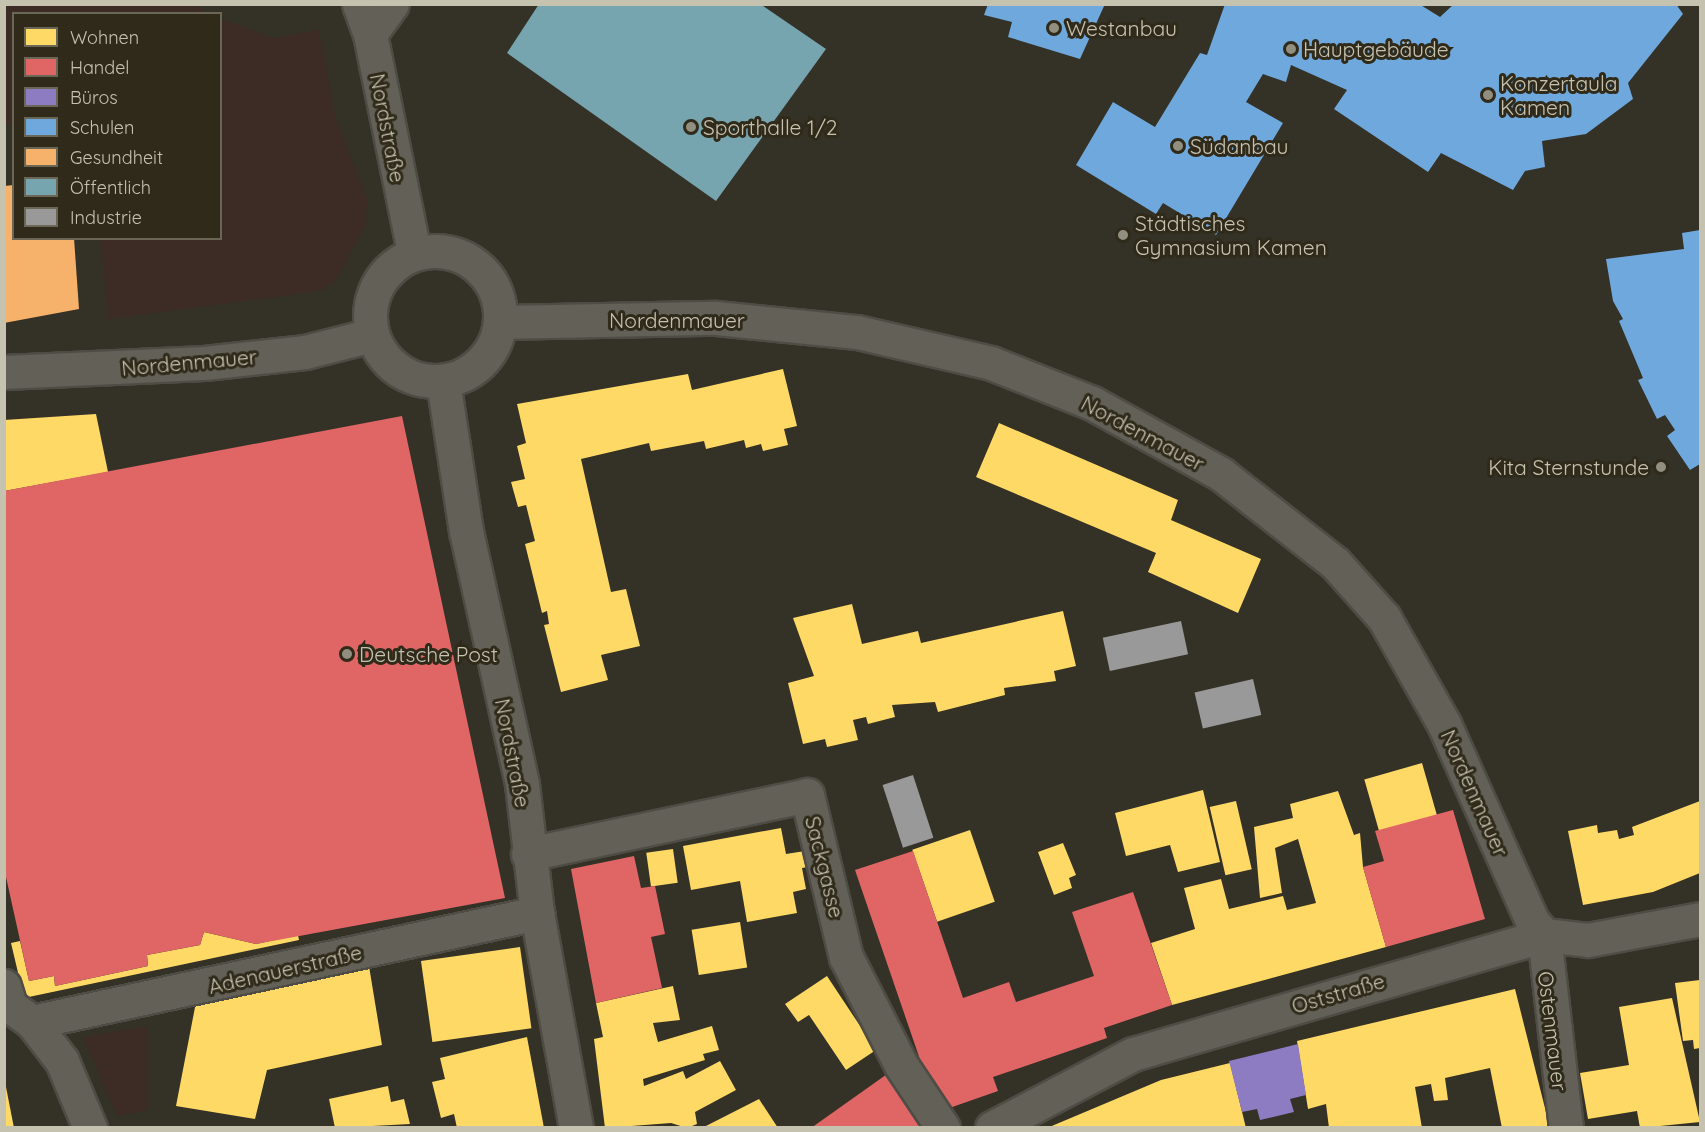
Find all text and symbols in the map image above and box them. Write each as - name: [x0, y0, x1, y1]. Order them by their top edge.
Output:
- legend: [12, 12, 222, 240]
- place label: Westanbau: [1066, 15, 1177, 41]
- marker: Westanbau: [1047, 21, 1061, 35]
- text: Wohnen: [70, 26, 139, 49]
- place label: Hauptgebäude: [1303, 36, 1449, 62]
- marker: Hauptgebäude: [1284, 42, 1298, 56]
- text: Handel: [70, 56, 130, 79]
- place label: Konzertaula Kamen: [1500, 70, 1617, 120]
- street label: Nordstraße: [365, 71, 411, 185]
- text: Büros: [70, 86, 118, 109]
- marker: Konzertaula Kamen: [1481, 88, 1495, 102]
- place label: Sporthalle 1/2: [703, 114, 837, 140]
- text: Schulen: [70, 116, 134, 139]
- marker: Sporthalle 1/2: [684, 120, 698, 134]
- place label: Südanbau: [1190, 133, 1289, 159]
- marker: Südanbau: [1171, 139, 1185, 153]
- text: Gesundheit: [70, 146, 163, 169]
- text: Öffentlich: [70, 176, 151, 199]
- text: Industrie: [70, 206, 142, 229]
- place label: Städtisches Gymnasium Kamen: [1135, 210, 1327, 260]
- marker: Städtisches Gymnasium Kamen: [1116, 228, 1130, 242]
- street label: Nordenmauer: [609, 307, 745, 333]
- street label: Nordenmauer: [120, 344, 258, 380]
- street label: Nordenmauer: [1077, 390, 1209, 476]
- place label: Kita Sternstunde: [1488, 454, 1649, 480]
- marker: Kita Sternstunde: [1654, 460, 1668, 474]
- place label: Deutsche Post: [359, 641, 498, 667]
- marker: Deutsche Post: [340, 647, 354, 661]
- street label: Nordstraße: [490, 696, 536, 810]
- street label: Nordenmauer: [1436, 726, 1514, 860]
- street label: Sackgasse: [800, 814, 850, 920]
- street label: Adenauerstraße: [206, 939, 364, 999]
- street label: Oststraße: [1289, 968, 1387, 1018]
- street label: Ostenmauer: [1533, 970, 1573, 1092]

